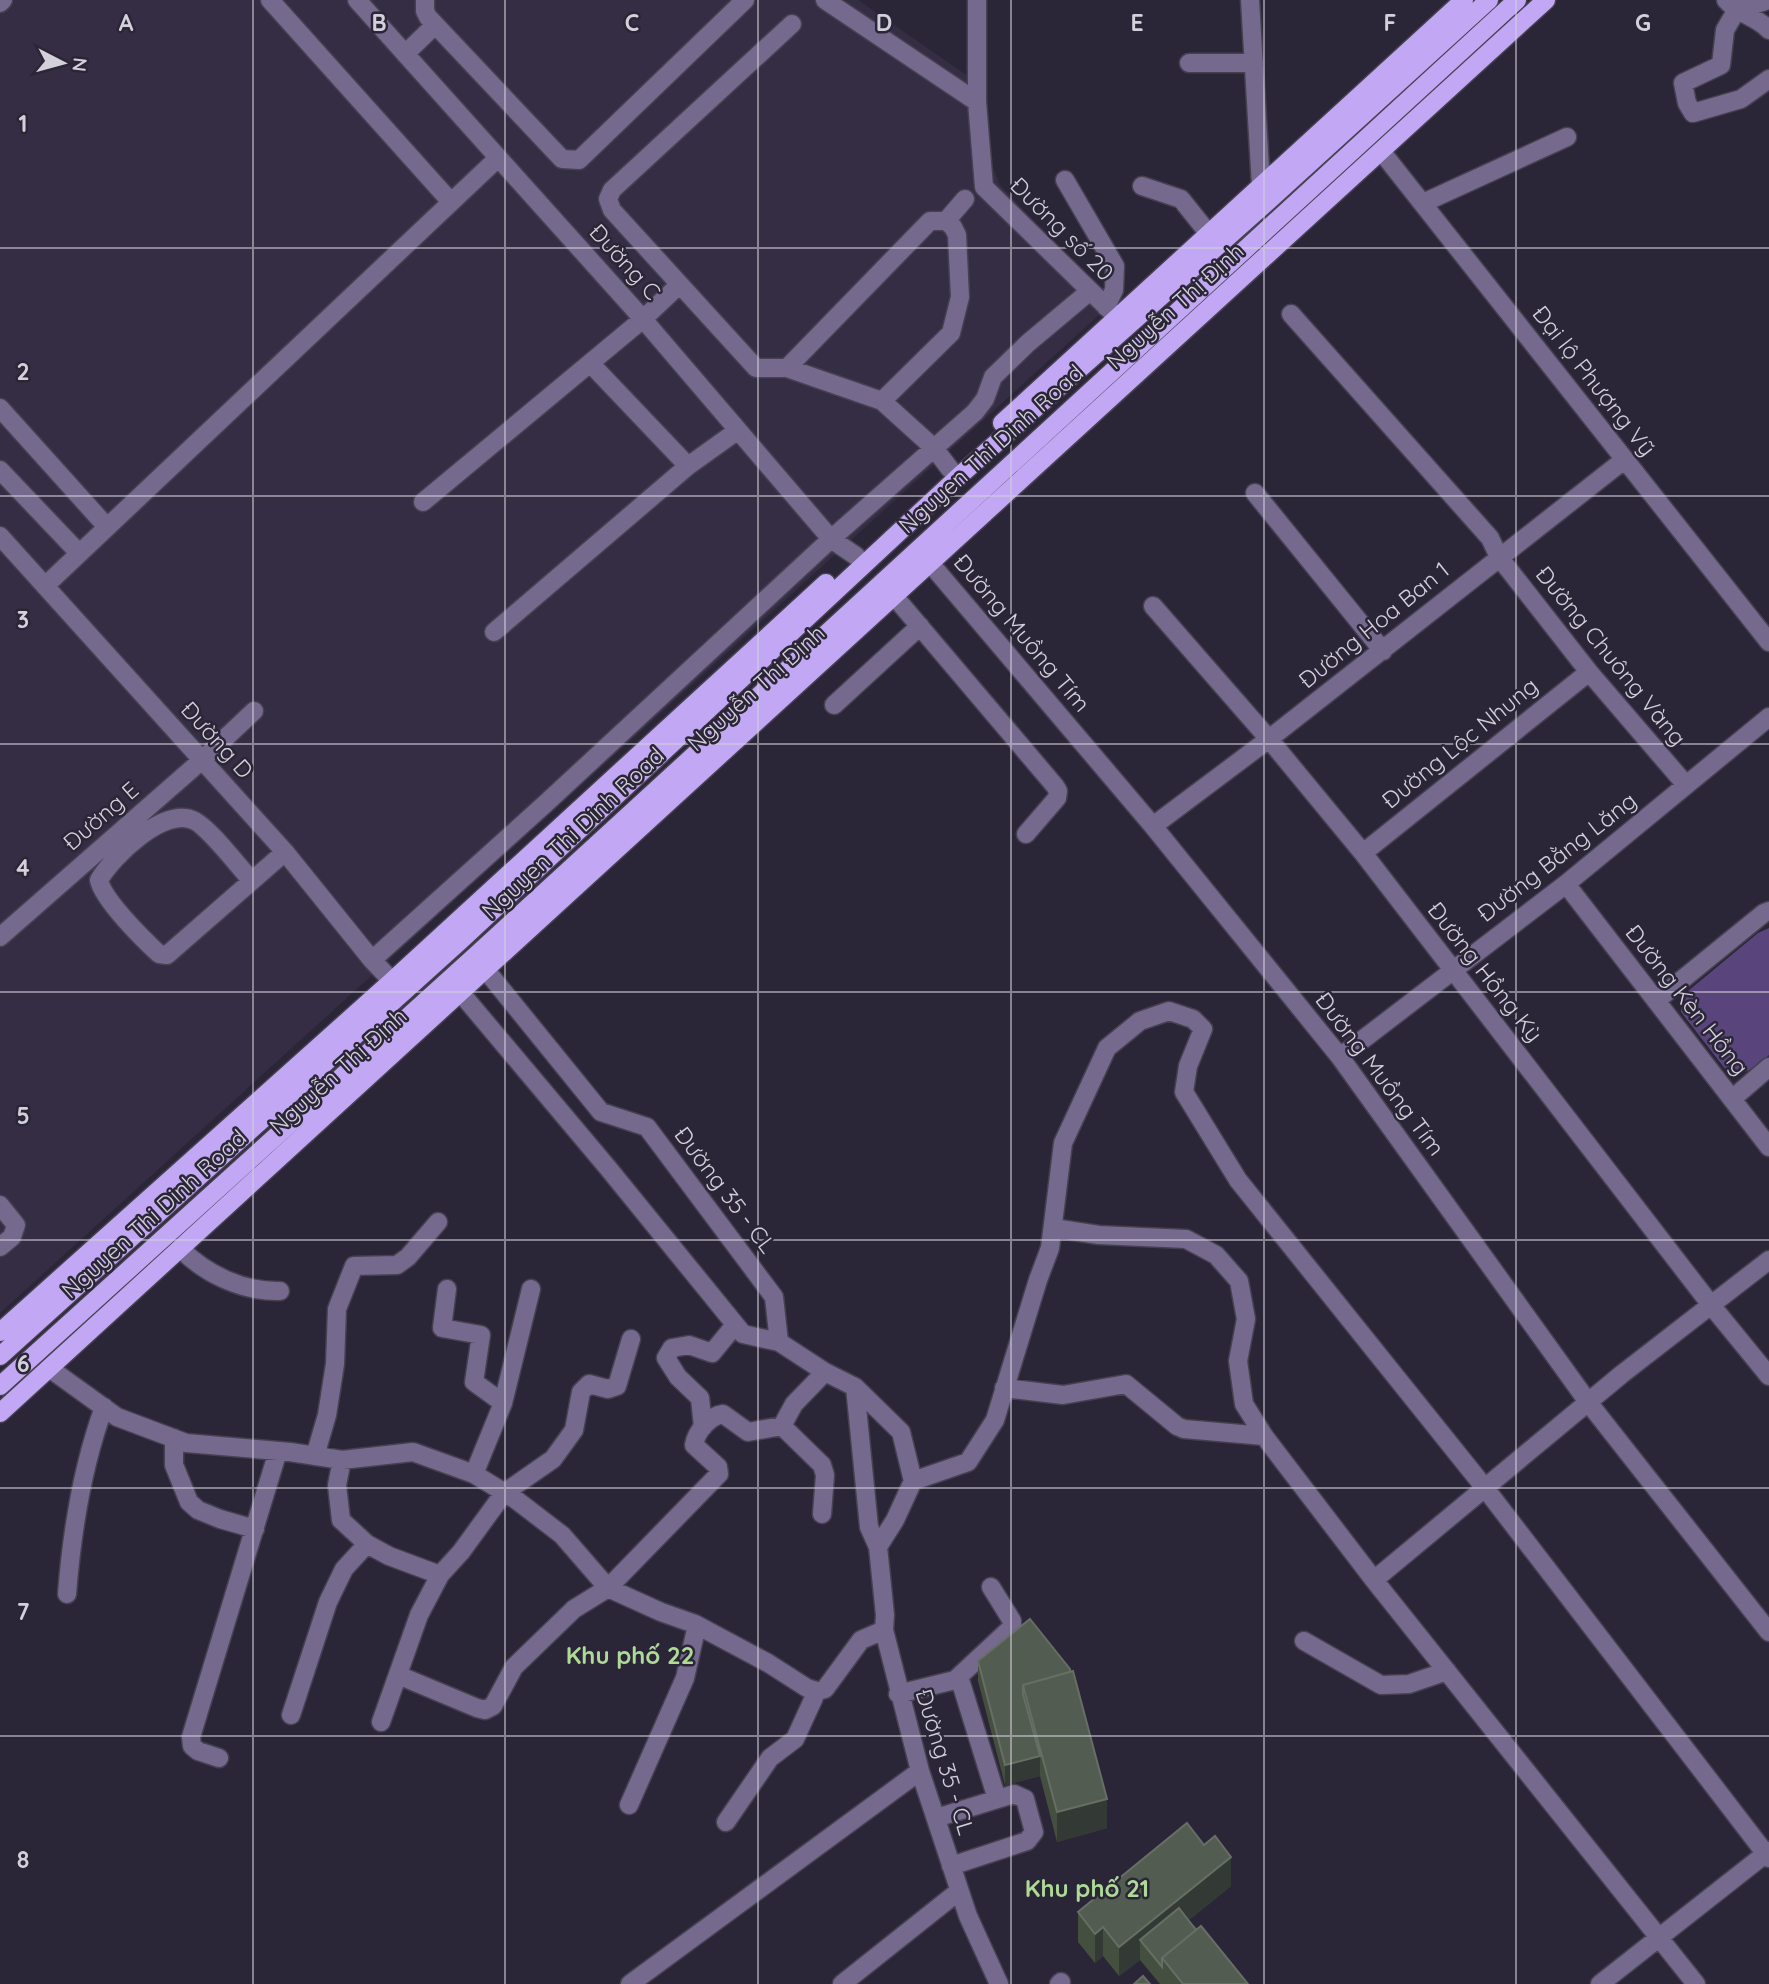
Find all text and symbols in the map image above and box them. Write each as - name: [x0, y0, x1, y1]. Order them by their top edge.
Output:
- text: A: [119, 8, 134, 37]
- text: B: [371, 8, 387, 37]
- text: C: [625, 8, 639, 37]
- text: D: [876, 8, 892, 37]
- text: E: [1130, 8, 1144, 37]
- text: F: [1384, 8, 1396, 37]
- text: G: [1635, 8, 1651, 37]
- north arrow: [28, 28, 98, 98]
- text: N: [67, 57, 93, 73]
- text: 1: [19, 109, 27, 138]
- street label: Đường số 20: [1004, 171, 1120, 287]
- street label: Đường C: [584, 218, 667, 306]
- street label: Nguyễn Thị Định: [1100, 236, 1250, 375]
- street label: Đại lộ Phượng Vỹ: [1527, 300, 1662, 462]
- text: 2: [16, 357, 30, 386]
- street label: Nguyen Thi Dinh Road: [892, 358, 1089, 539]
- street label: Đường Muồng Tím: [948, 548, 1097, 718]
- street label: Đường Hoa Ban 1: [1293, 555, 1455, 694]
- street label: Đường Chuông Vàng: [1530, 560, 1693, 751]
- text: 3: [17, 605, 29, 634]
- street label: Nguyễn Thị Định: [681, 618, 831, 757]
- street label: Đường Lộc Nhung: [1376, 671, 1544, 814]
- street label: Đường D: [175, 695, 260, 784]
- street label: Nguyen Thi Dinh Road: [475, 741, 670, 925]
- street label: Đường E: [57, 775, 144, 856]
- street label: Đường Bằng Lăng: [1471, 785, 1642, 928]
- text: 4: [16, 853, 30, 882]
- street label: Đường Hồng Kỳ: [1422, 896, 1549, 1048]
- street label: Đường Kèn Hồng: [1620, 919, 1755, 1081]
- street label: Đường Muồng Tím: [1309, 986, 1451, 1161]
- street label: Nguyễn Thị Định: [263, 1001, 413, 1140]
- text: 5: [16, 1101, 30, 1130]
- street label: Đường 35 - CL: [668, 1121, 782, 1259]
- street label: Nguyen Thi Dinh Road: [55, 1123, 252, 1304]
- text: 6: [17, 1349, 29, 1378]
- text: 7: [17, 1597, 30, 1626]
- district label: Khu phố 22: [566, 1640, 694, 1670]
- street label: Đường 35 - CL: [910, 1686, 981, 1838]
- text: 8: [17, 1845, 29, 1874]
- district label: Khu phố 21: [1025, 1873, 1149, 1903]

